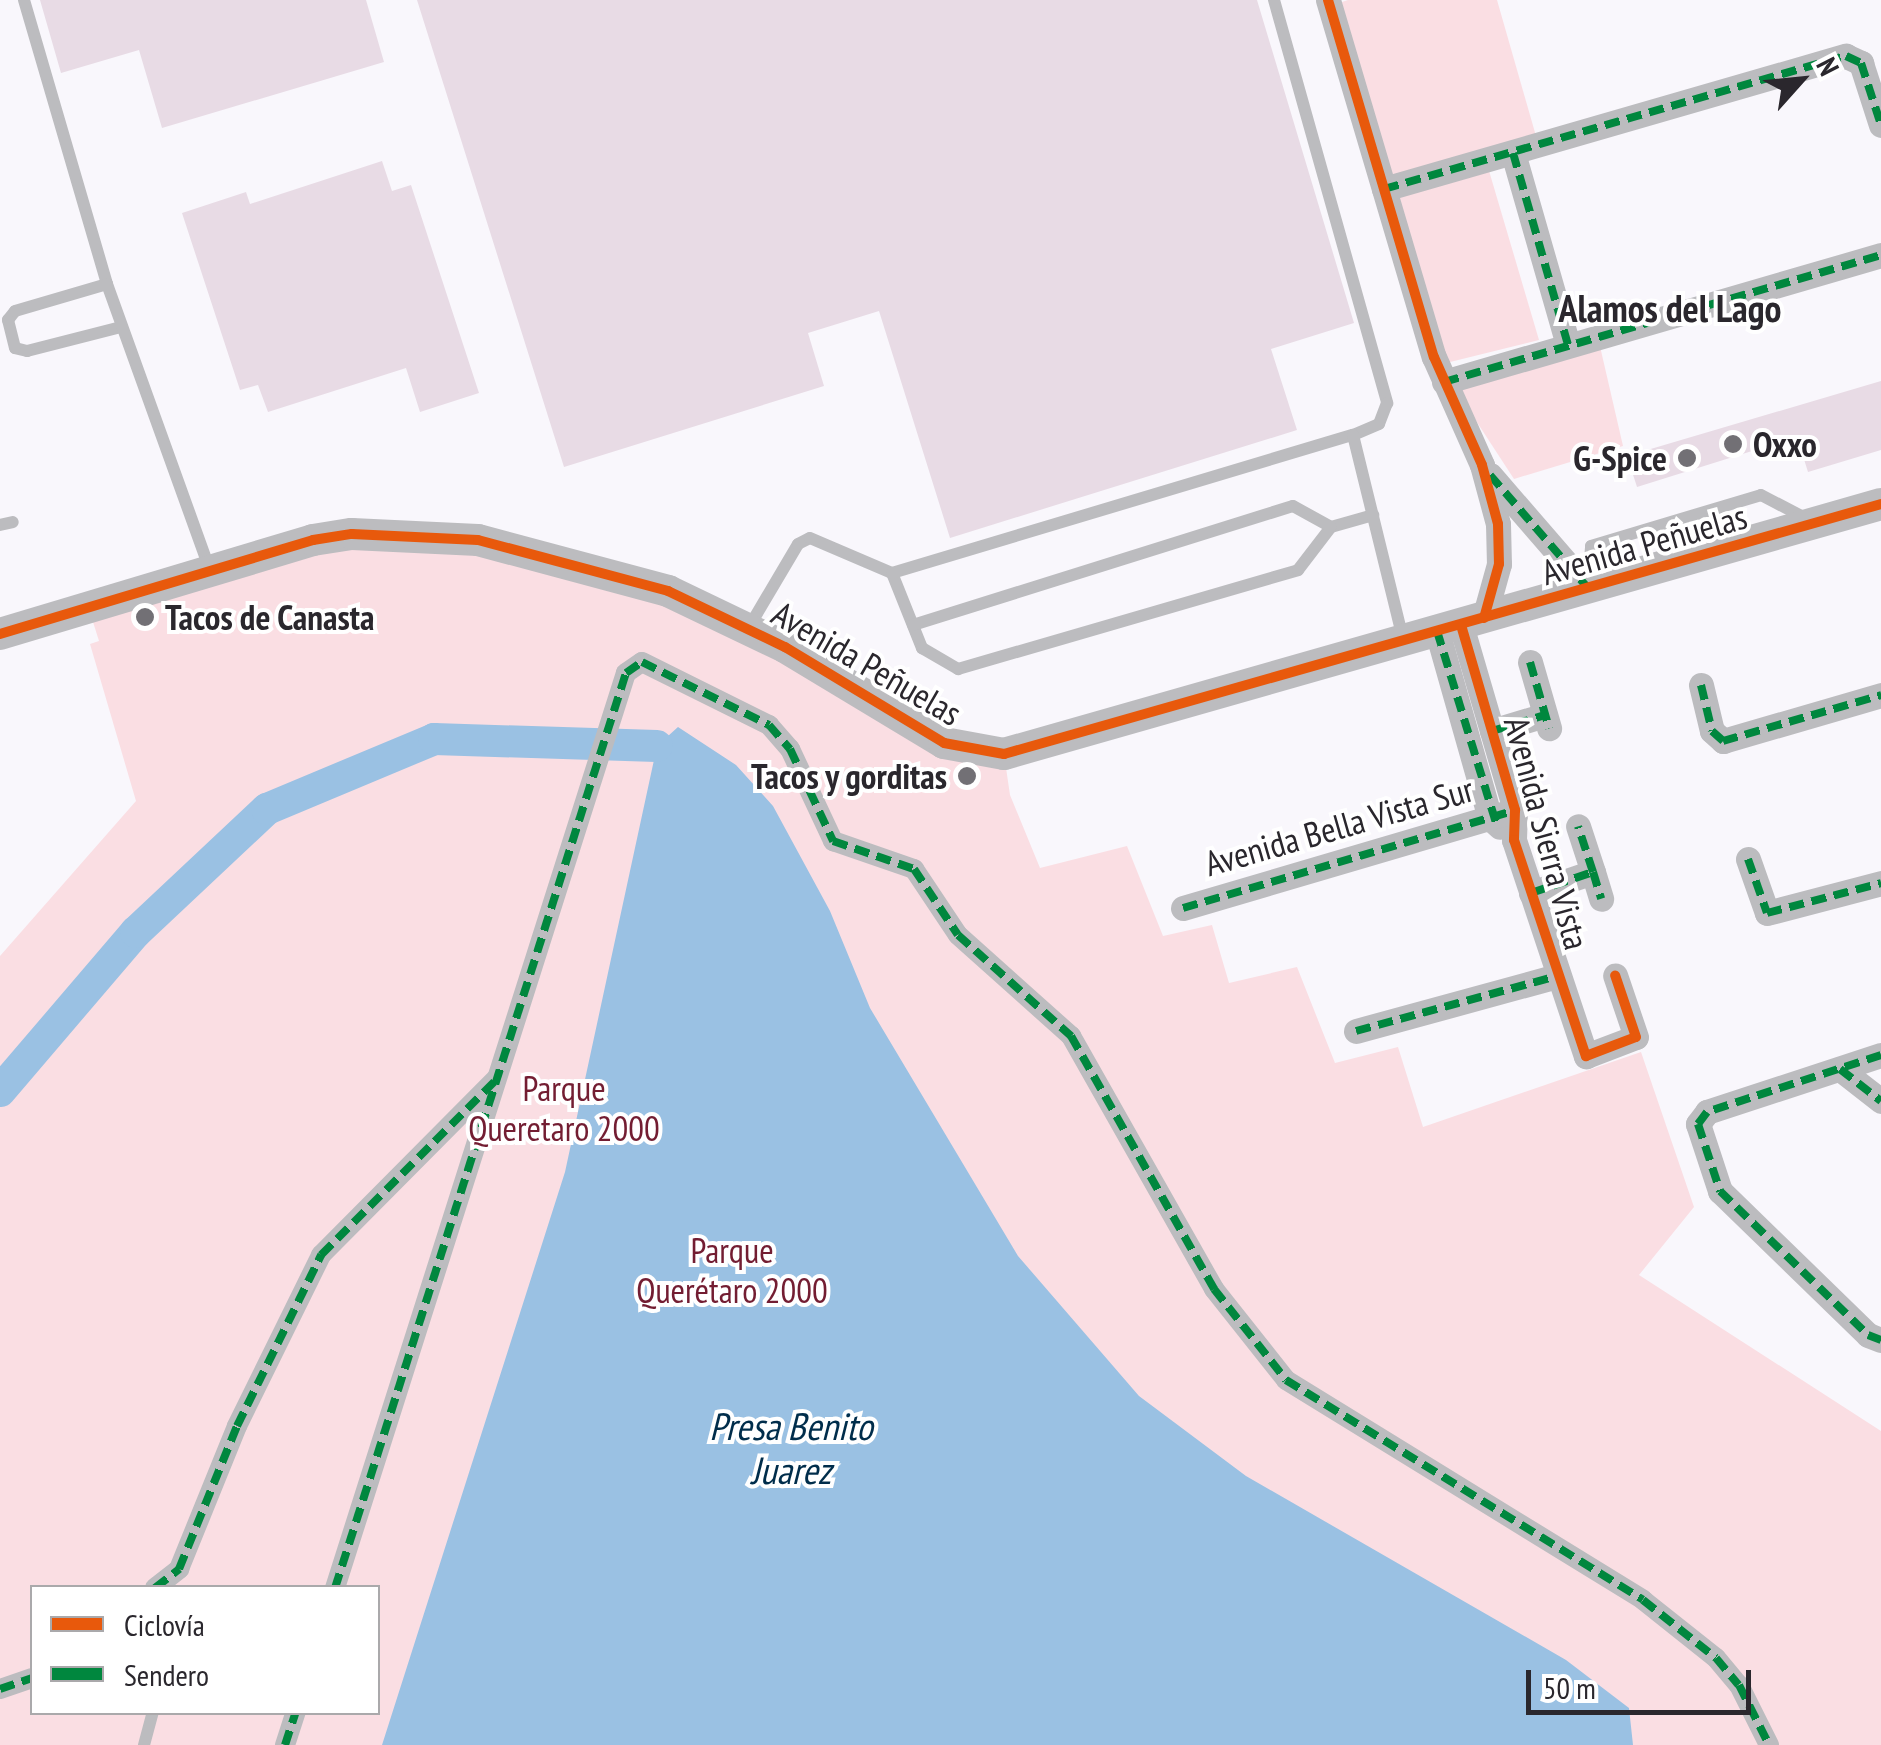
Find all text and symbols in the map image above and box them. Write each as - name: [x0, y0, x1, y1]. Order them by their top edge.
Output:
- north arrow: [1751, 30, 1851, 130]
- text: N: [1808, 51, 1848, 81]
- district label: Alamos del Lago: [1559, 285, 1781, 331]
- place label: Oxxo: [1753, 423, 1817, 465]
- marker: Oxxo: [1722, 433, 1744, 455]
- place label: G-Spice: [1573, 437, 1667, 479]
- marker: G-Spice: [1676, 447, 1698, 469]
- street label: Avenida Peñuelas: [1537, 495, 1751, 593]
- street label: Avenida Peñuelas: [765, 592, 969, 734]
- place label: Tacos de Canasta: [165, 596, 375, 638]
- marker: Tacos de Canasta: [134, 606, 156, 628]
- street label: Avenida Sierra Vista: [1496, 712, 1598, 954]
- place label: Tacos y gorditas: [749, 755, 947, 797]
- marker: Tacos y gorditas: [956, 765, 978, 787]
- street label: Avenida Bella Vista Sur: [1200, 767, 1478, 885]
- park label: Parque Queretaro 2000: [468, 1067, 660, 1149]
- park label: Parque Querétaro 2000: [636, 1229, 828, 1311]
- water label: Presa Benito Juarez: [709, 1403, 873, 1492]
- legend: [30, 1585, 380, 1715]
- text: Ciclovía: [124, 1605, 205, 1644]
- scale bar: [1531, 1650, 1756, 1712]
- text: Sendero: [124, 1655, 209, 1694]
- text: 50 m: [1543, 1668, 1596, 1707]

